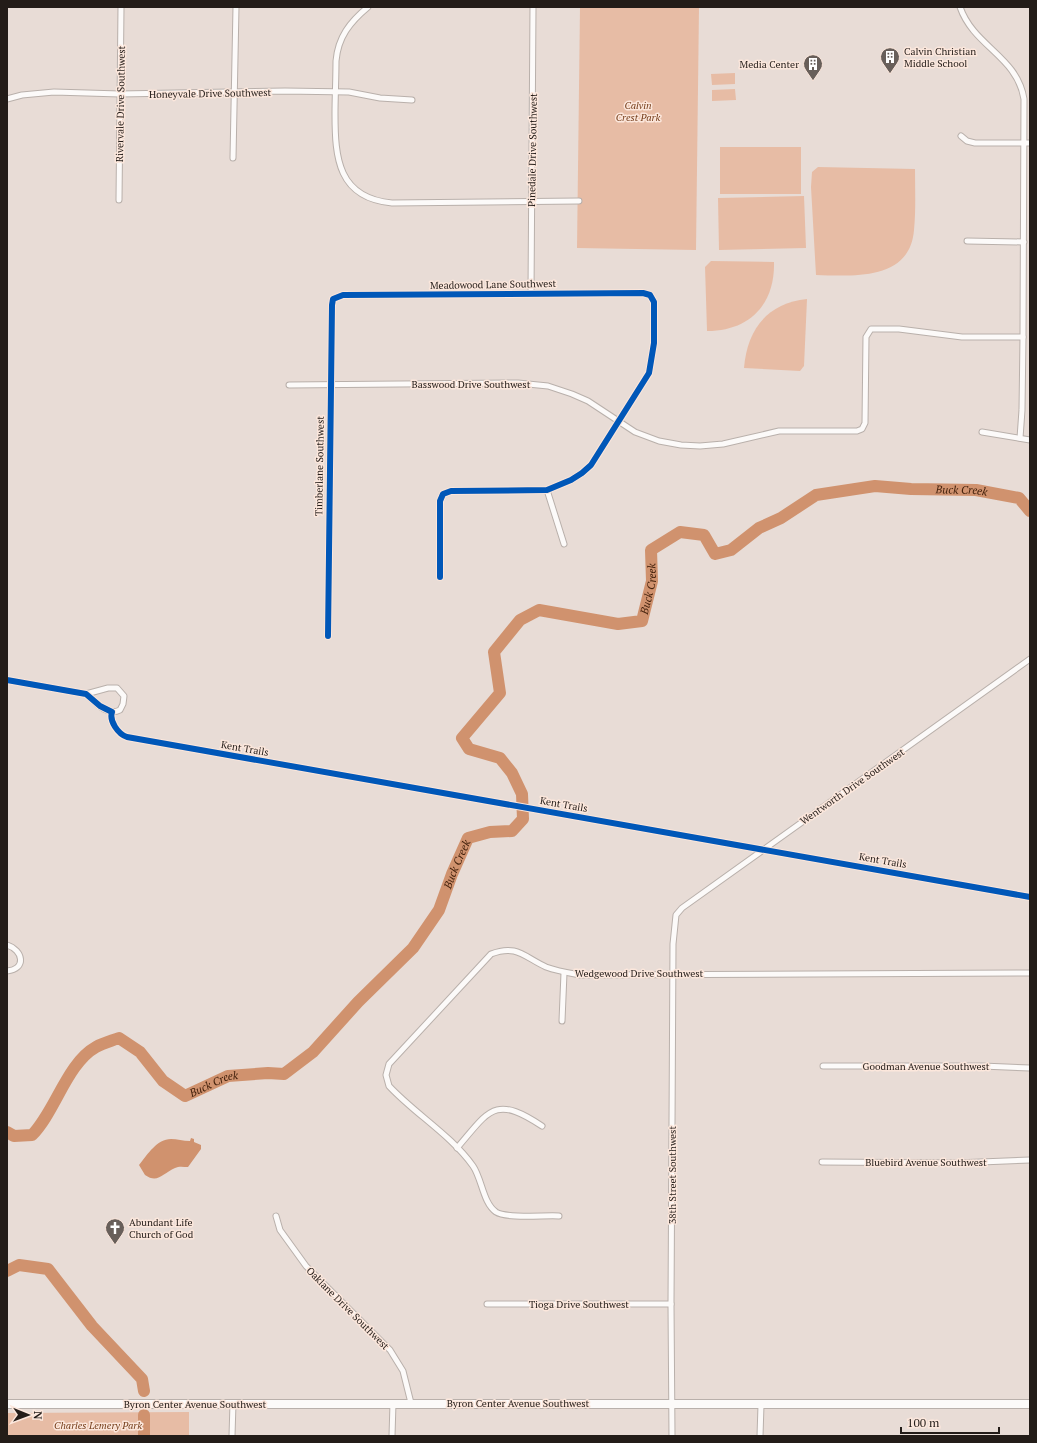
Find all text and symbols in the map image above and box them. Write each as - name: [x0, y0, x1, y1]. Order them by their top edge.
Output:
- street label: Rivervale Drive Southwest: [113, 45, 128, 162]
- place label: Calvin Christian Middle School: [904, 45, 976, 70]
- building icon: Calvin Christian Middle School: [879, 46, 901, 74]
- building icon: Media Center: [802, 53, 824, 81]
- place label: Media Center: [740, 58, 799, 71]
- street label: Honeyvale Drive Southwest: [149, 86, 272, 101]
- street label: Pinedale Drive Southwest: [525, 93, 540, 207]
- park label: Calvin Crest Park: [616, 99, 660, 124]
- street label: Meadowood Lane Southwest: [430, 277, 557, 292]
- street label: Basswood Drive Southwest: [412, 378, 531, 391]
- street label: Timberlane Southwest: [312, 416, 327, 516]
- water label: Buck Creek: [935, 482, 989, 499]
- water label: Buck Creek: [637, 562, 659, 617]
- street label: Kent Trails: [220, 738, 270, 759]
- street label: Wentworth Drive Southwest: [798, 745, 907, 827]
- street label: Kent Trails: [539, 794, 589, 815]
- water label: Buck Creek: [440, 837, 474, 892]
- street label: Kent Trails: [858, 850, 908, 871]
- street label: Wedgewood Drive Southwest: [575, 967, 704, 980]
- street label: Goodman Avenue Southwest: [863, 1060, 990, 1073]
- water label: Buck Creek: [186, 1068, 239, 1100]
- street label: 38th Street Southwest: [666, 1126, 679, 1224]
- street label: Bluebird Avenue Southwest: [865, 1156, 987, 1169]
- place label: Abundant Life Church of God: [129, 1216, 194, 1241]
- church icon: Abundant Life Church of God: [104, 1217, 126, 1245]
- street label: Oaklane Drive Southwest: [304, 1264, 392, 1353]
- street label: Tioga Drive Southwest: [529, 1298, 629, 1311]
- north arrow: [8, 1395, 48, 1435]
- street label: Byron Center Avenue Southwest: [447, 1397, 590, 1410]
- street label: Byron Center Avenue Southwest: [124, 1398, 267, 1411]
- scale bar: [901, 1409, 999, 1435]
- text: N: [31, 1411, 45, 1420]
- text: 100 m: [907, 1415, 940, 1430]
- park label: Charles Lemery Park: [54, 1419, 142, 1432]

